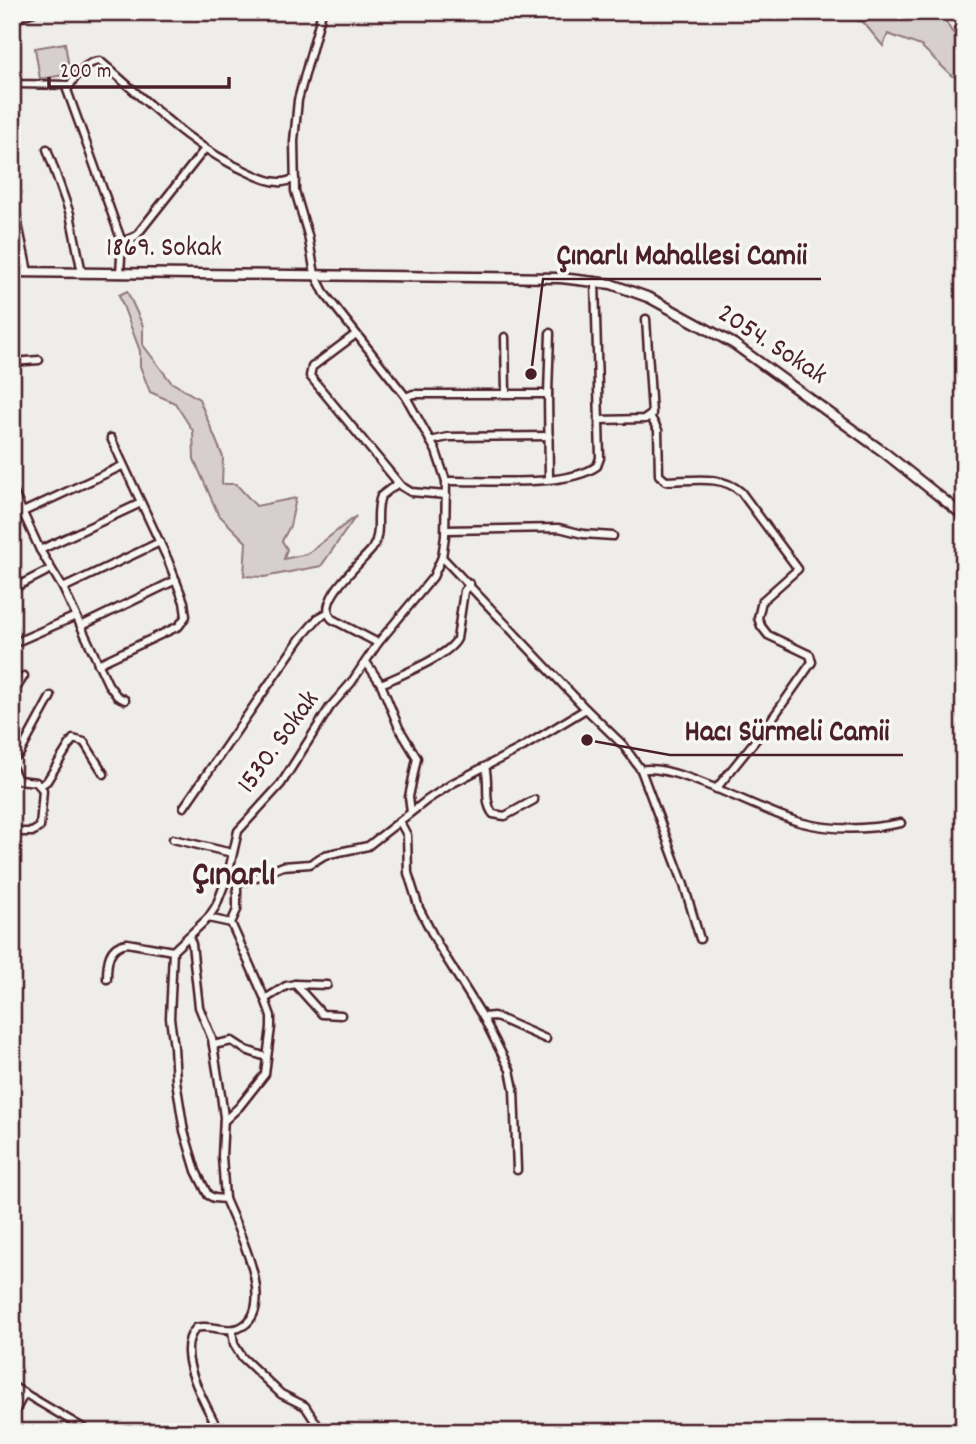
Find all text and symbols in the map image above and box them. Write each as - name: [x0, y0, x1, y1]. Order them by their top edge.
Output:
- scale bar: [49, 46, 229, 90]
- text: 200 m: [60, 58, 111, 88]
- callout: Çınarlı Mahallesi Camii: [543, 228, 821, 279]
- street label: 1869. Sokak: [106, 230, 222, 270]
- text: Çınarlı Mahallesi Camii: [557, 237, 808, 280]
- street label: 2054. Sokak: [708, 295, 834, 397]
- street label: 1530. Sokak: [229, 683, 331, 803]
- callout: Hacı Sürmeli Camii: [670, 704, 903, 755]
- text: Hacı Sürmeli Camii: [685, 713, 890, 756]
- district label: Çınarlı: [192, 852, 276, 902]

